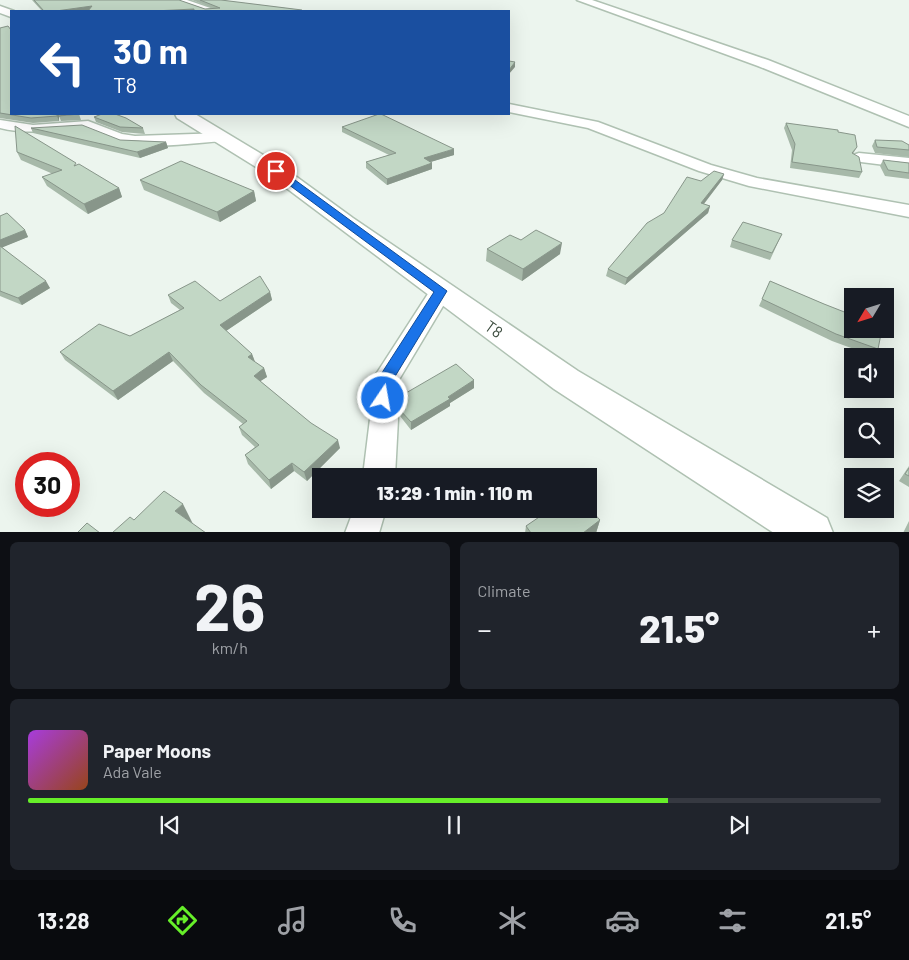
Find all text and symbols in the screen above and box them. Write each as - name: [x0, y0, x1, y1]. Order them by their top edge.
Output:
- text: 30 m: [113, 29, 188, 71]
- icon: left: [30, 30, 95, 95]
- text: T8: [113, 71, 137, 97]
- pin: [255, 150, 297, 192]
- icon: arrive: [262, 157, 290, 185]
- north arrow: [844, 288, 894, 338]
- map controls: [844, 288, 894, 518]
- street label: T8: [482, 316, 507, 341]
- button: sound: [844, 348, 894, 398]
- position arrow: [356, 371, 408, 423]
- button: search: [844, 408, 894, 458]
- speed limit sign: 30: [15, 452, 80, 517]
- button: layers: [844, 468, 894, 518]
- text: 13:29 · 1 min · 110 m: [377, 481, 532, 504]
- text: 26: [194, 566, 265, 644]
- text: Climate: [478, 581, 530, 600]
- text: 21.5°: [639, 605, 719, 651]
- text: −: [478, 612, 492, 646]
- text: +: [867, 612, 881, 646]
- text: km/h: [212, 638, 248, 657]
- text: Paper Moons: [103, 739, 211, 762]
- text: Ada Vale: [103, 762, 162, 781]
- icon: previous: [156, 811, 184, 839]
- icon: pause: [440, 811, 468, 839]
- icon: next: [725, 811, 753, 839]
- icon: directions: [165, 903, 200, 938]
- icon: music: [275, 903, 310, 938]
- icon: phone: [385, 903, 420, 938]
- icon: climate: [495, 903, 530, 938]
- icon: car: [605, 903, 640, 938]
- icon: filters: [715, 903, 750, 938]
- text: 13:28: [38, 907, 89, 933]
- text: 21.5°: [825, 907, 871, 933]

